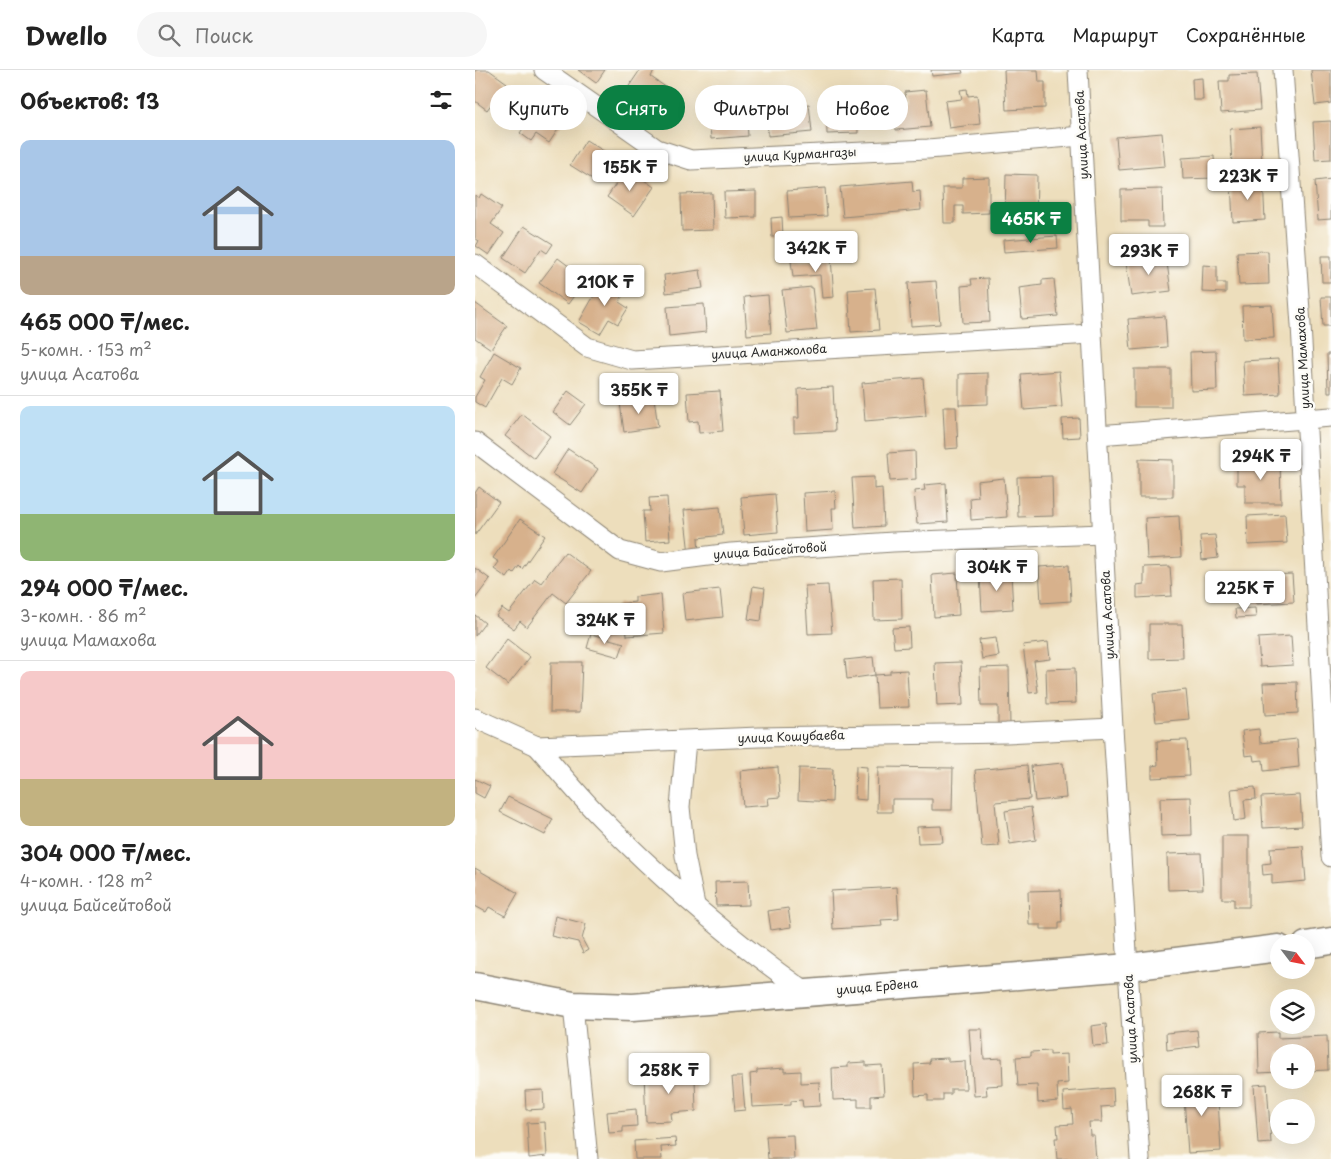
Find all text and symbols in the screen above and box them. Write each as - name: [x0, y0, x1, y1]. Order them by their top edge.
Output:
- search box: [137, 12, 487, 57]
- text: Dwello: [25, 17, 107, 53]
- icon: search: [155, 21, 183, 49]
- text: Поиск: [195, 21, 253, 49]
- text: Карта: [992, 21, 1044, 48]
- text: Маршрут: [1072, 21, 1158, 48]
- text: Сохранённые: [1186, 21, 1306, 48]
- text: Объектов: 13: [20, 84, 160, 116]
- chip: Купить: [490, 85, 587, 130]
- chip: Снять: [597, 85, 685, 130]
- chip: Фильтры: [695, 85, 807, 130]
- chip: Новое: [817, 85, 908, 130]
- icon: filters: [427, 86, 455, 114]
- street label: улица Асатова: [1070, 90, 1092, 180]
- street label: улица Курмангазы: [743, 142, 857, 166]
- pin: 155K ₸: [589, 150, 671, 192]
- text: 155K ₸: [603, 154, 657, 178]
- pin: 223K ₸: [1207, 158, 1289, 201]
- text: 223K ₸: [1218, 163, 1278, 187]
- icon: home: [193, 173, 283, 263]
- pin: 465K ₸: [990, 202, 1072, 244]
- text: 465K ₸: [1001, 206, 1061, 230]
- pin: 342K ₸: [775, 230, 857, 273]
- pin: 293K ₸: [1108, 234, 1190, 276]
- text: 342K ₸: [786, 235, 846, 259]
- text: 293K ₸: [1120, 238, 1178, 262]
- pin: 210K ₸: [564, 264, 646, 307]
- text: 210K ₸: [576, 269, 634, 293]
- text: 465 000 ₸/мес.: [20, 305, 190, 337]
- street label: улица Мамахова: [1290, 306, 1314, 410]
- text: 5-комн. · 153 m²: [20, 337, 152, 361]
- street label: улица Аманжолова: [711, 339, 828, 363]
- text: улица Асатова: [20, 361, 139, 385]
- pin: 355K ₸: [598, 372, 680, 415]
- text: 355K ₸: [610, 377, 668, 401]
- icon: home: [193, 438, 283, 528]
- pin: 294K ₸: [1220, 438, 1302, 481]
- text: 294K ₸: [1232, 443, 1291, 467]
- street label: улица Байсейтовой: [713, 537, 827, 563]
- pin: 304K ₸: [956, 550, 1038, 592]
- text: 304K ₸: [967, 554, 1027, 578]
- street label: улица Асатова: [1096, 570, 1118, 660]
- pin: 225K ₸: [1204, 570, 1286, 613]
- text: 294 000 ₸/мес.: [20, 571, 188, 603]
- text: 225K ₸: [1216, 575, 1274, 599]
- pin: 324K ₸: [564, 602, 646, 645]
- text: 3-комн. · 86 m²: [20, 603, 147, 627]
- text: 324K ₸: [576, 607, 634, 631]
- text: улица Мамахова: [20, 627, 156, 651]
- icon: home: [193, 703, 283, 793]
- street label: улица Кошубаева: [737, 725, 845, 747]
- text: 304 000 ₸/мес.: [20, 836, 191, 868]
- text: 4-комн. · 128 m²: [20, 868, 153, 892]
- text: улица Байсейтовой: [20, 892, 172, 916]
- north arrow: [1270, 934, 1315, 979]
- map controls: [1270, 934, 1315, 1144]
- street label: улица Ердена: [835, 973, 919, 999]
- street label: улица Асатова: [1119, 974, 1141, 1064]
- button: layers: [1270, 989, 1315, 1034]
- button: +: [1270, 1044, 1315, 1089]
- pin: 258K ₸: [628, 1052, 710, 1095]
- text: 258K ₸: [639, 1057, 699, 1081]
- pin: 268K ₸: [1161, 1074, 1243, 1117]
- text: 268K ₸: [1172, 1079, 1232, 1103]
- button: −: [1270, 1099, 1315, 1144]

